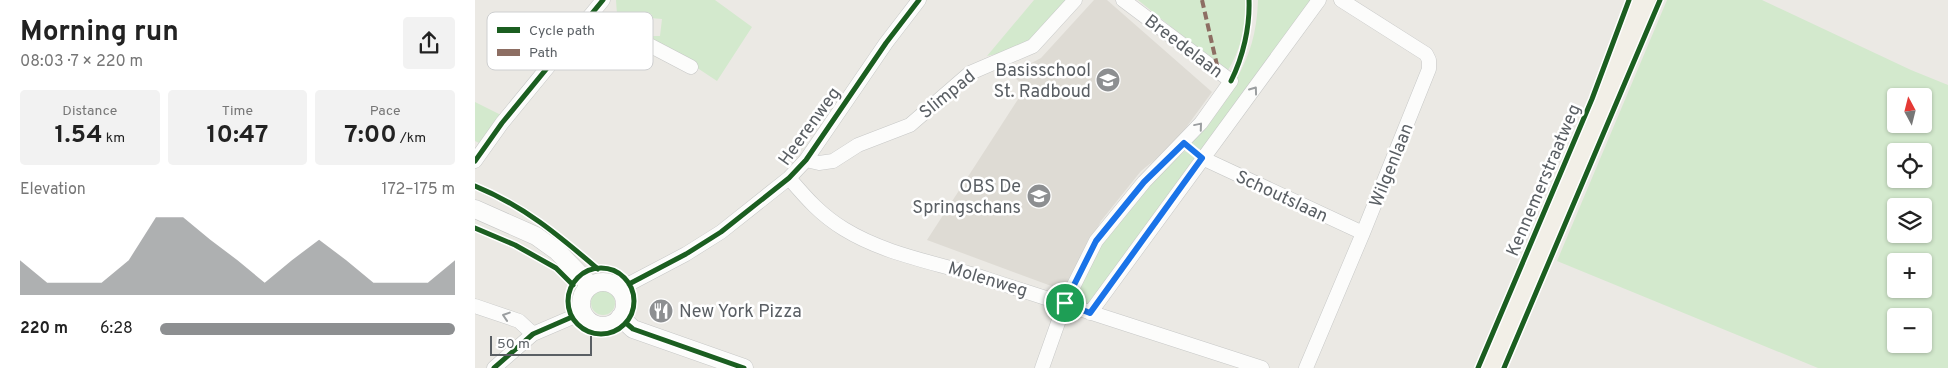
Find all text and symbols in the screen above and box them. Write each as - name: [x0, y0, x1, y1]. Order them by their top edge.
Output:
- street label: Breedelaan: [1139, 10, 1227, 84]
- legend: [487, 12, 653, 70]
- text: Morning run: [20, 15, 179, 51]
- button: share: [403, 17, 455, 69]
- text: Cycle path: [529, 23, 595, 40]
- text: Path: [529, 45, 558, 62]
- text: 08:03 · 7 × 220 m: [20, 52, 143, 72]
- place label: Basisschool St. Radboud: [993, 60, 1091, 104]
- street label: Slimpad: [915, 66, 981, 125]
- school or university icon: Basisschool St. Radboud: [1095, 67, 1121, 93]
- street label: Heerenweg: [774, 83, 846, 171]
- one-way arrow: [1248, 87, 1256, 96]
- north arrow: [1887, 88, 1933, 132]
- map controls: [1887, 88, 1932, 353]
- street label: Kennemerstraatweg: [1502, 101, 1587, 260]
- text: Distance: [62, 103, 117, 120]
- text: Time: [222, 103, 253, 120]
- text: Pace: [370, 103, 401, 120]
- text: 1.54: [54, 120, 103, 152]
- text: 10:47: [206, 120, 269, 152]
- text: 7:00: [344, 120, 397, 152]
- street label: Wilgenlaan: [1365, 120, 1420, 211]
- one-way arrow: [1193, 123, 1201, 132]
- text: km: [103, 130, 125, 147]
- text: /km: [397, 130, 426, 147]
- button: locate: [1887, 143, 1932, 188]
- street label: Schoutslaan: [1232, 166, 1331, 229]
- place label: OBS De Springschans: [912, 176, 1021, 220]
- text: Elevation: [20, 180, 86, 200]
- text: 172–175 m: [382, 180, 455, 200]
- school or university icon: OBS De Springschans: [1026, 183, 1052, 209]
- button: layers: [1887, 198, 1932, 243]
- button: +: [1887, 253, 1932, 298]
- street label: Molenweg: [945, 257, 1030, 303]
- pin: [1044, 282, 1086, 324]
- icon: arrive: [1051, 289, 1079, 317]
- restaurant icon: New York Pizza: [648, 298, 674, 324]
- place label: New York Pizza: [679, 301, 802, 324]
- button: −: [1887, 308, 1932, 353]
- one-way arrow: [503, 312, 511, 322]
- text: 220 m: [20, 319, 68, 339]
- text: 6:28: [100, 319, 133, 339]
- scale bar: [490, 333, 593, 356]
- text: 50 m: [497, 336, 530, 353]

